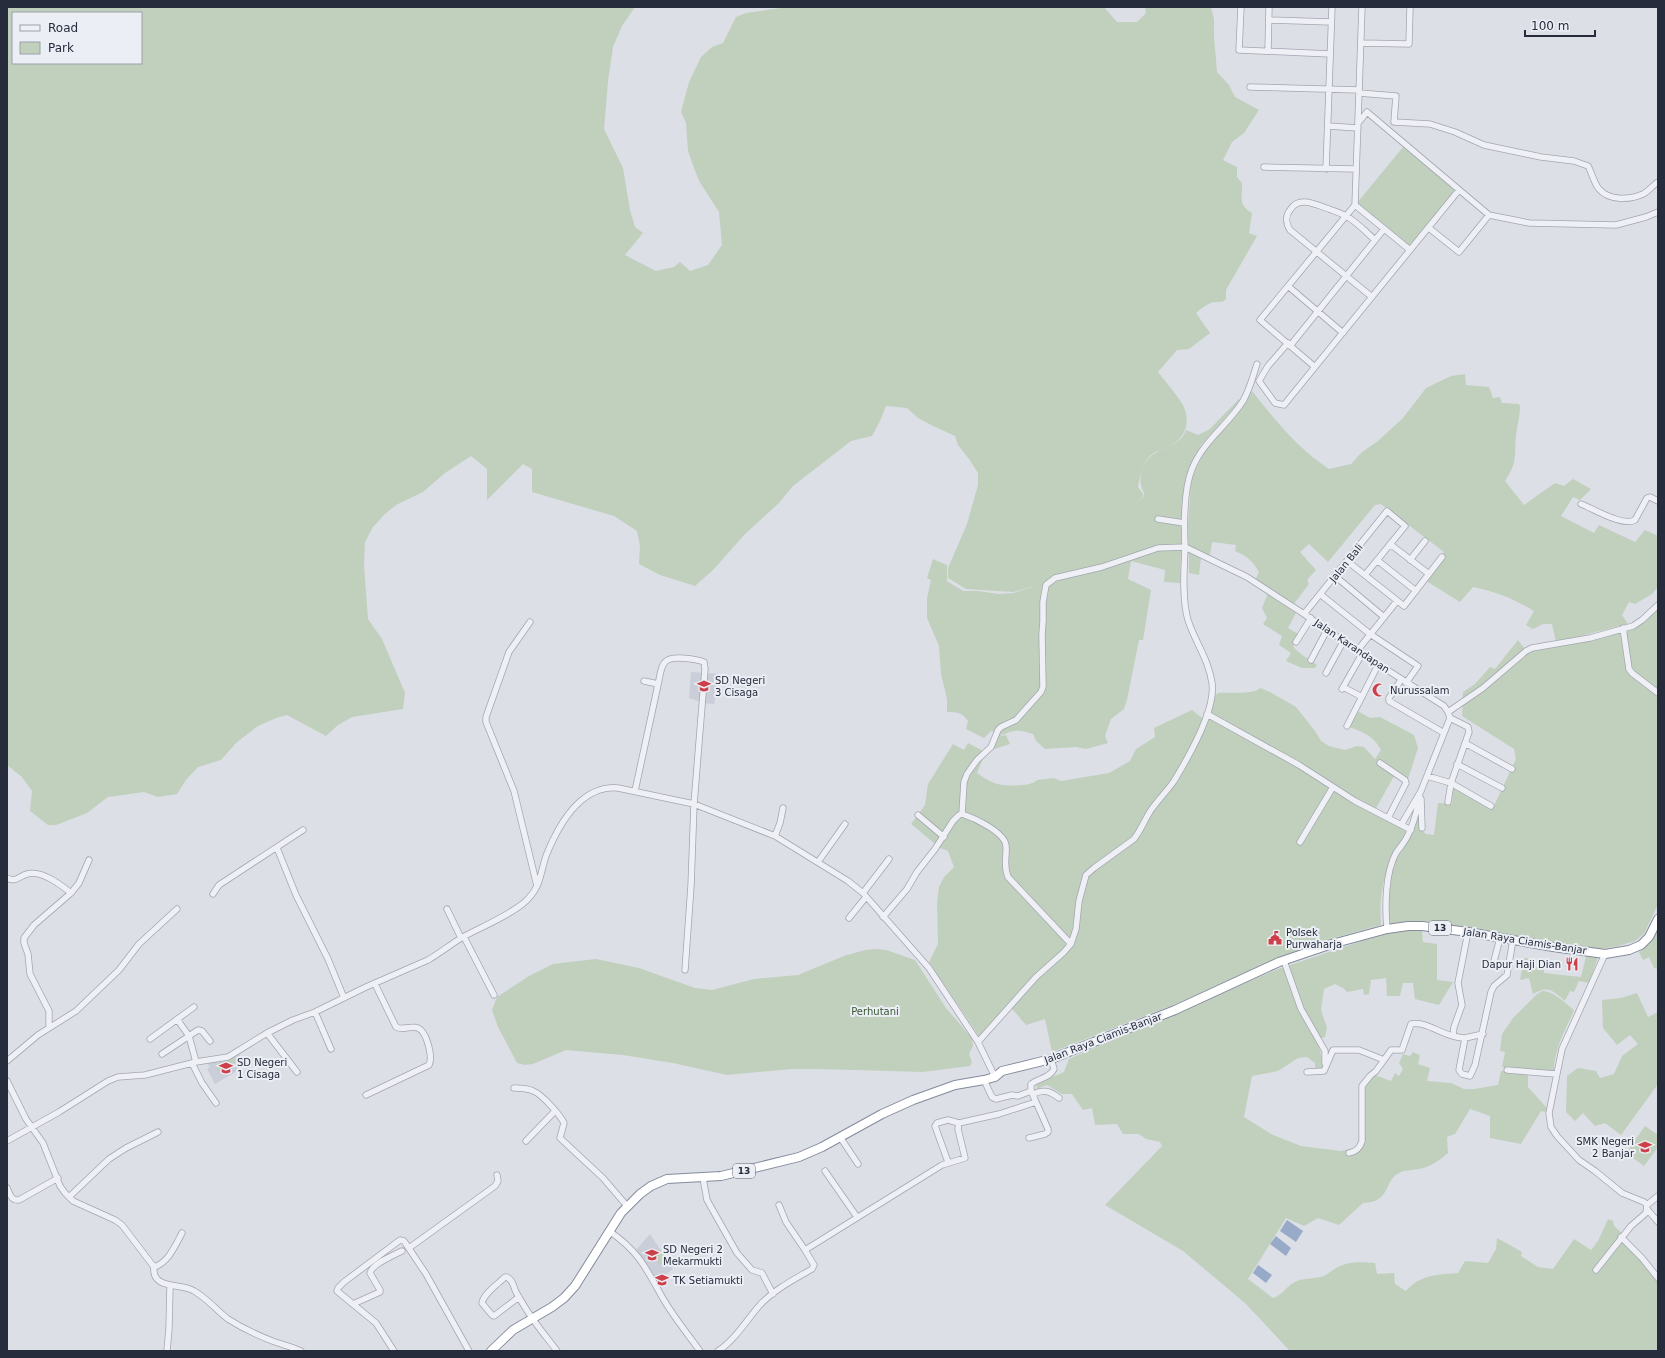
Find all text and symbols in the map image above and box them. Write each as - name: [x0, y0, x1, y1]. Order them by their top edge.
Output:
- legend: [12, 12, 142, 64]
- scale bar: [1525, 12, 1595, 38]
- text: 100 m: [1531, 19, 1569, 33]
- text: Road: [48, 21, 78, 35]
- text: Park: [48, 41, 74, 55]
- street label: Jalan Bali: [1327, 542, 1365, 585]
- street label: Jalan Karandapan: [1312, 616, 1392, 675]
- place label: SD Negeri 3 Cisaga: [715, 675, 765, 698]
- school or university icon: SD Negeri 3 Cisaga: [696, 678, 712, 694]
- mosque icon: Nurussalam: [1371, 682, 1387, 698]
- place label: Nurussalam: [1390, 685, 1449, 696]
- road number: 13: [1429, 921, 1451, 935]
- street label: Jalan Raya Ciamis-Banjar: [1462, 926, 1588, 956]
- place label: Polsek Purwaharja: [1286, 927, 1342, 950]
- public building icon: Polsek Purwaharja: [1267, 930, 1283, 946]
- restaurant icon: Dapur Haji Dian: [1564, 956, 1580, 972]
- place label: Dapur Haji Dian: [1482, 959, 1561, 970]
- park label: Perhutani: [851, 1006, 899, 1017]
- street label: Jalan Raya Ciamis-Banjar: [1042, 1010, 1164, 1066]
- place label: SD Negeri 1 Cisaga: [237, 1057, 287, 1080]
- school or university icon: SD Negeri 1 Cisaga: [218, 1060, 234, 1076]
- place label: SMK Negeri 2 Banjar: [1576, 1136, 1635, 1159]
- school or university icon: SMK Negeri 2 Banjar: [1637, 1139, 1653, 1155]
- road number: 13: [733, 1164, 755, 1178]
- place label: SD Negeri 2 Mekarmukti: [663, 1244, 723, 1267]
- school or university icon: SD Negeri 2 Mekarmukti: [644, 1247, 660, 1263]
- school or university icon: TK Setiamukti: [654, 1272, 670, 1288]
- place label: TK Setiamukti: [672, 1275, 743, 1286]

